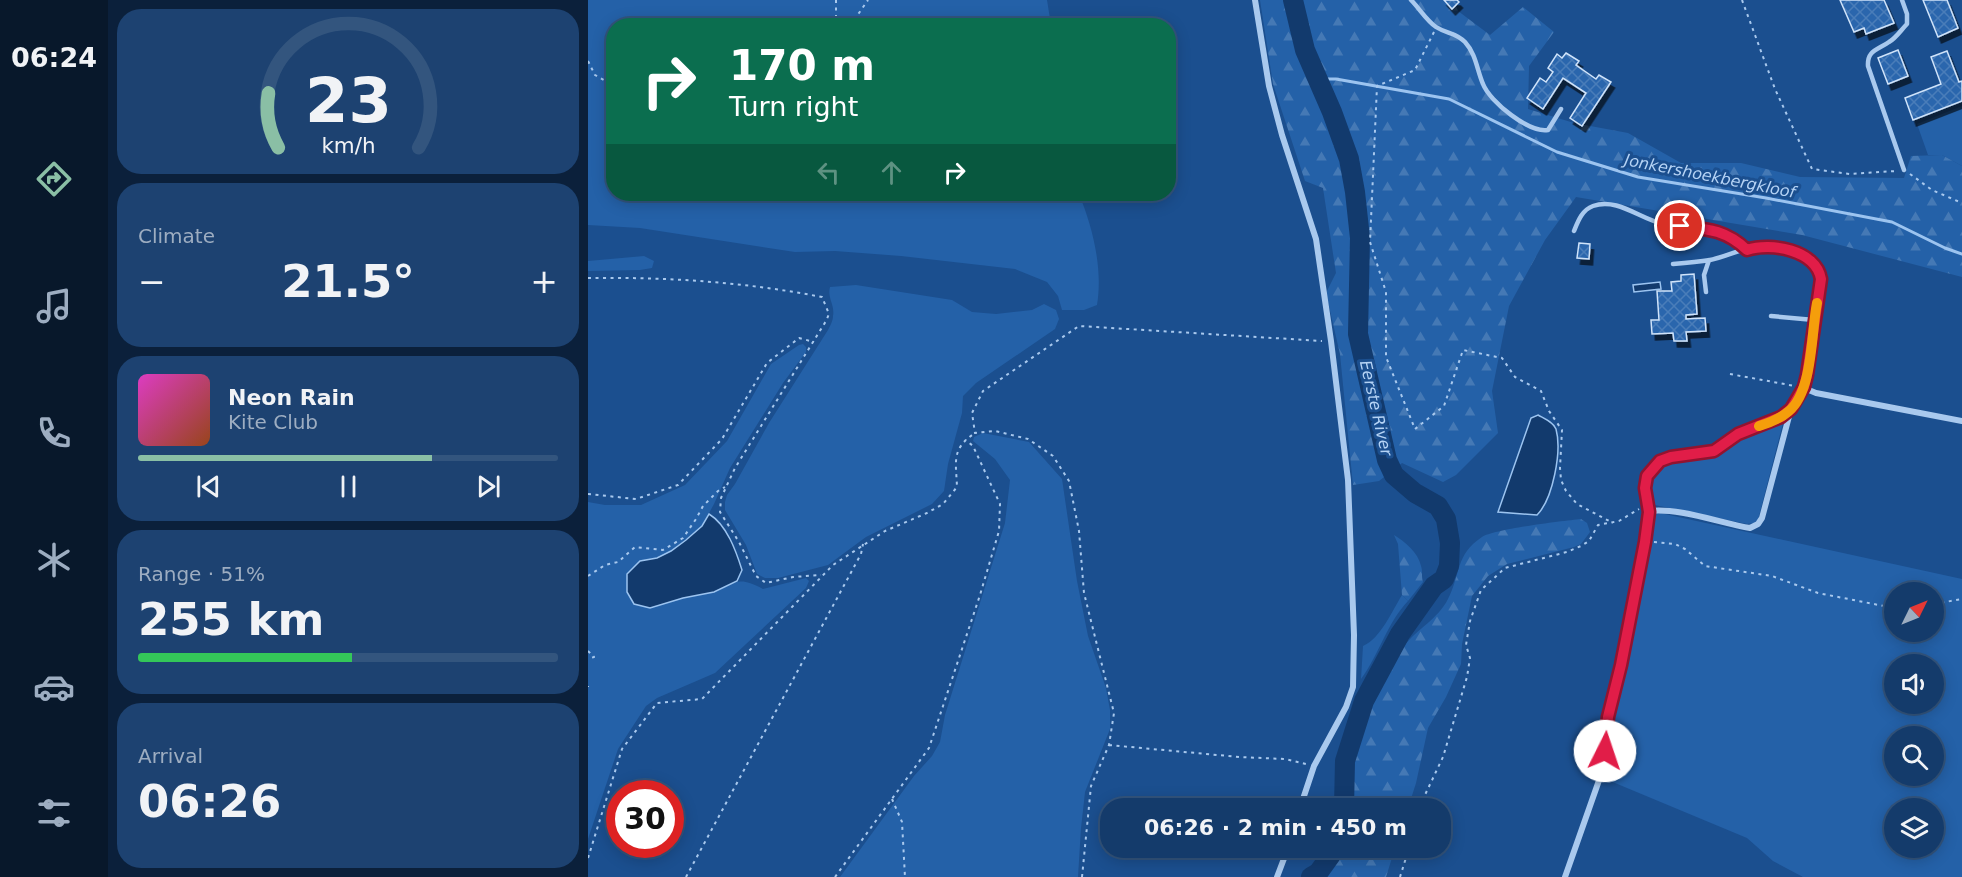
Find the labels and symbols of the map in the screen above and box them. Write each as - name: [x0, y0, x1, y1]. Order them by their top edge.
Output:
- water label: Jonkershoekbergkloof: [1620, 150, 1799, 202]
- pin: [1654, 200, 1705, 251]
- water label: Eerste River: [1356, 358, 1397, 459]
- north arrow: [1884, 582, 1944, 642]
- position arrow: [1573, 719, 1637, 783]
- speed limit sign: 30: [606, 780, 684, 858]

